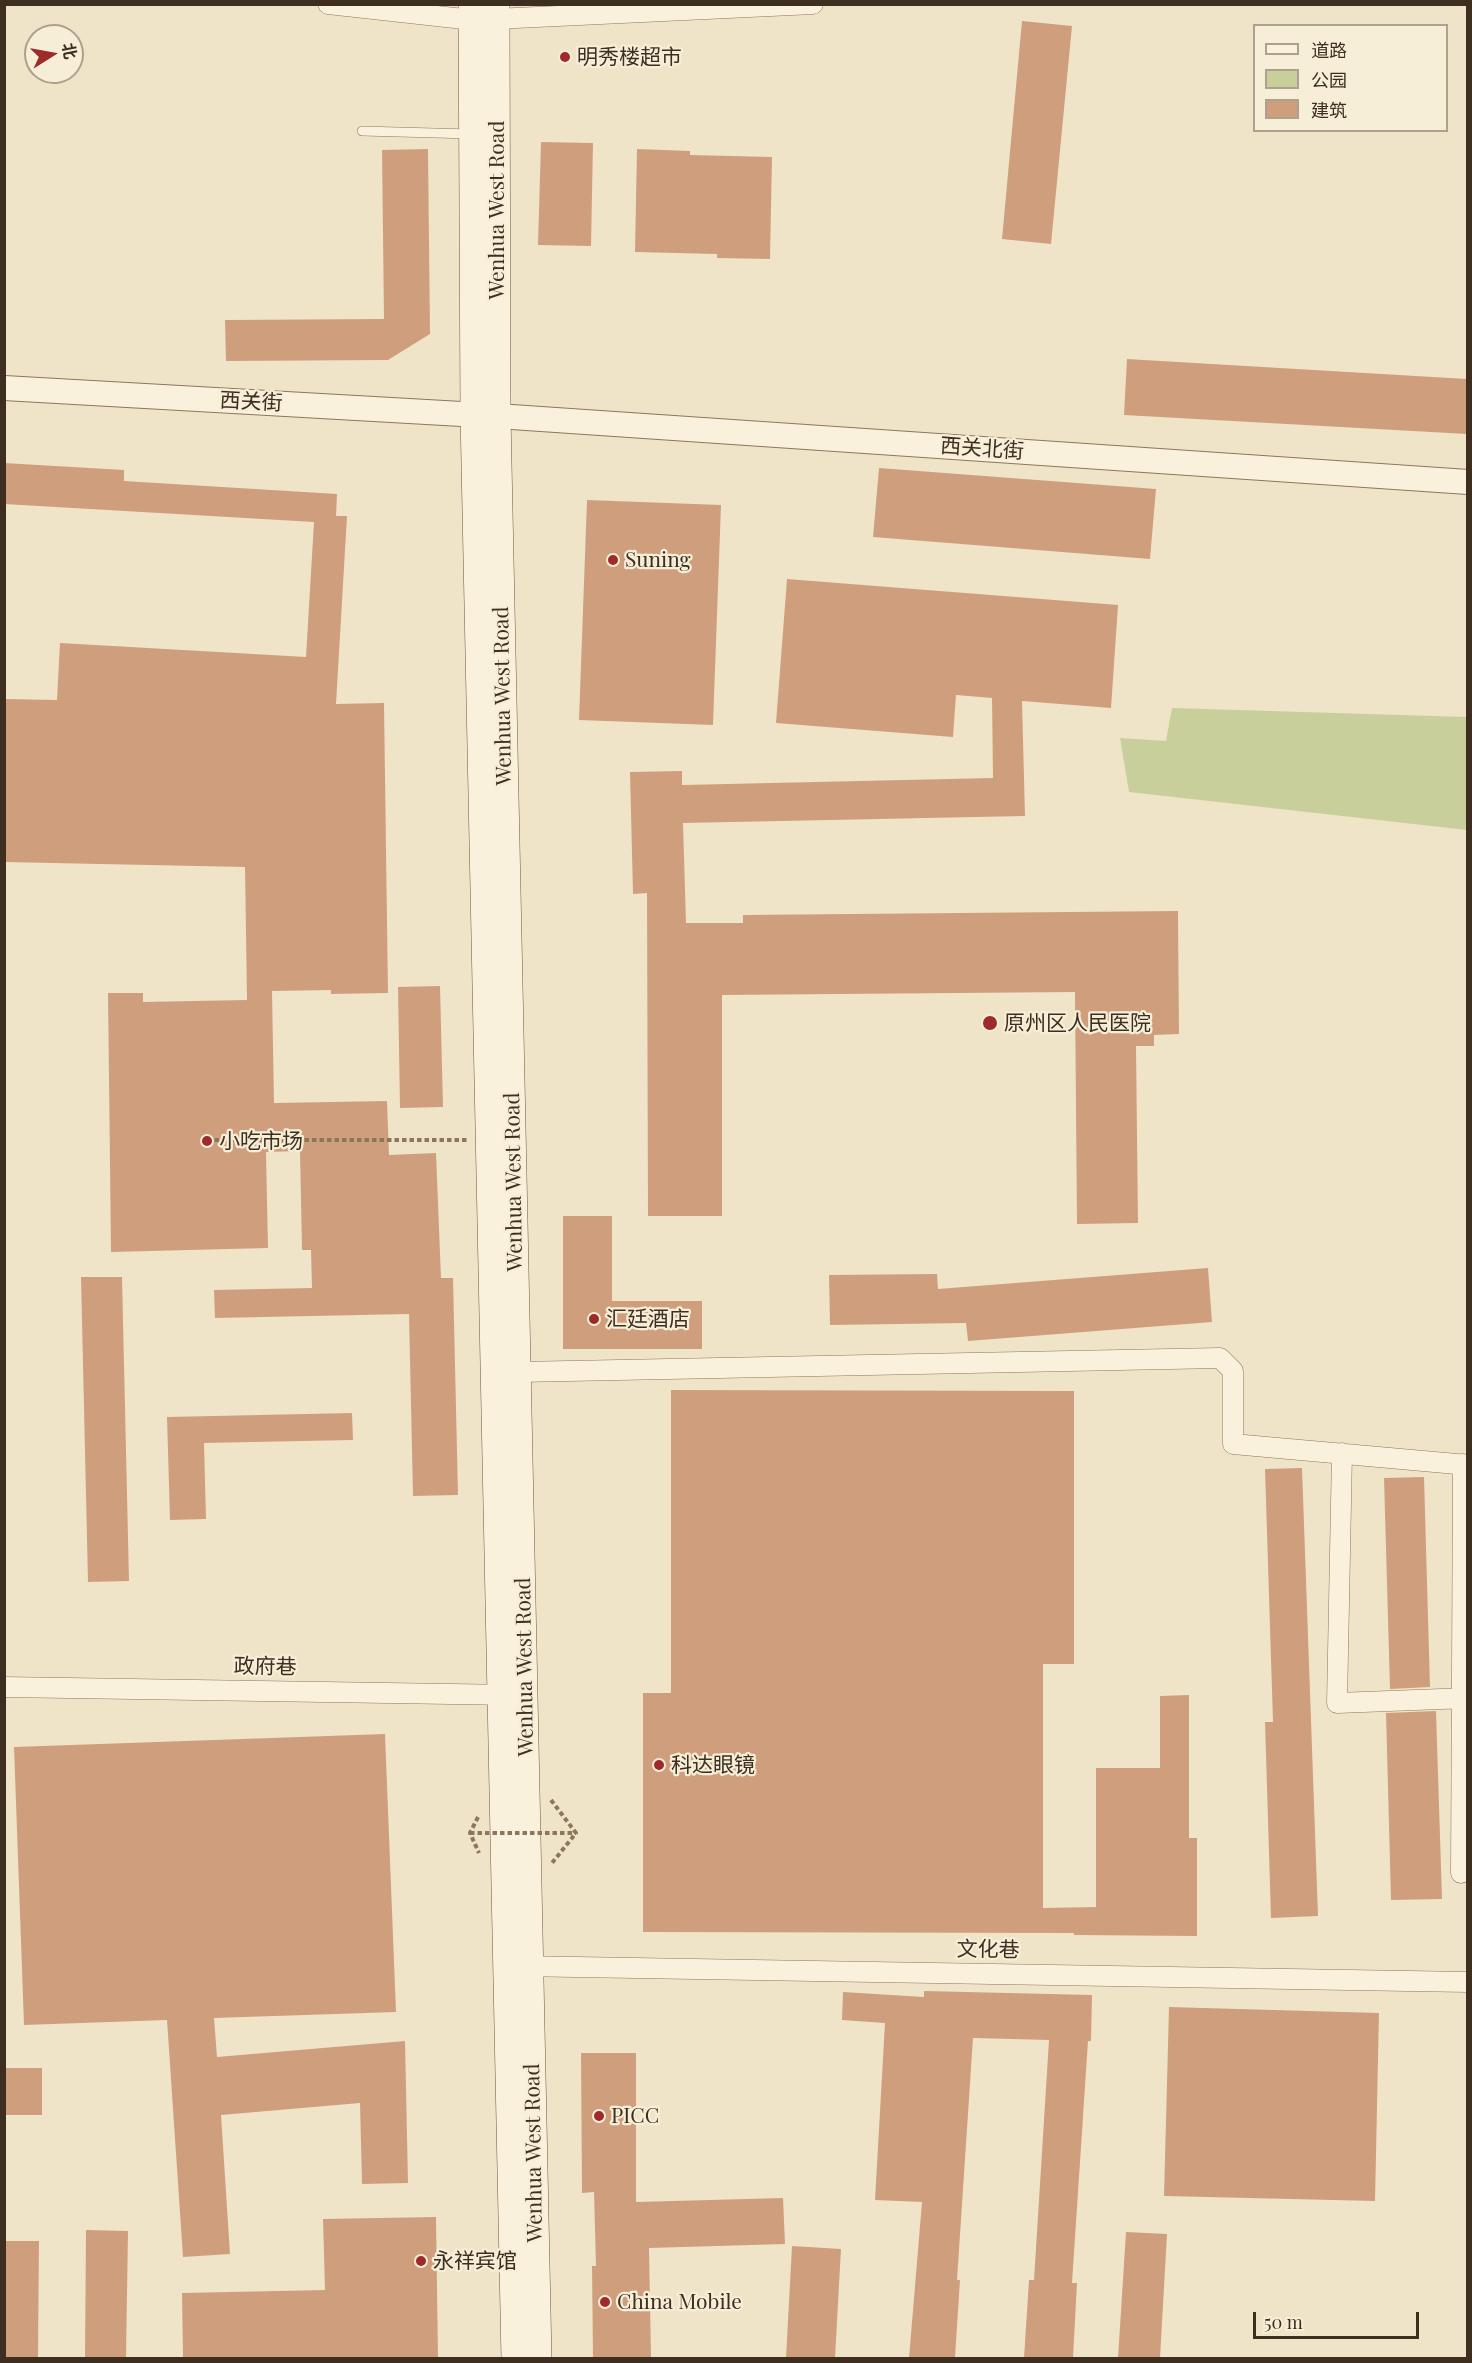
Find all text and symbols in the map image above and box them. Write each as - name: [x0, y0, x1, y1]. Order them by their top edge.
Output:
- north arrow: [24, 24, 84, 84]
- legend: [1253, 24, 1448, 132]
- text: 道路: [1311, 38, 1347, 62]
- text: 北: [58, 41, 82, 61]
- place label: 明秀楼超市: [577, 44, 682, 70]
- marker: 明秀楼超市: [558, 50, 572, 64]
- text: 公园: [1311, 68, 1347, 92]
- text: 建筑: [1311, 98, 1347, 122]
- street label: Wenhua West Road: [484, 121, 510, 299]
- street label: 西关街: [219, 388, 283, 416]
- street label: 西关北街: [939, 434, 1025, 464]
- place label: Suning: [625, 547, 691, 573]
- marker: Suning: [606, 553, 620, 567]
- street label: Wenhua West Road: [489, 606, 517, 786]
- place label: 原州区人民医院: [1004, 1010, 1151, 1036]
- marker: 原州区人民医院: [981, 1014, 999, 1032]
- street label: Wenhua West Road: [500, 1092, 528, 1272]
- place label: 小吃市场: [219, 1128, 303, 1154]
- marker: 小吃市场: [200, 1134, 214, 1148]
- place label: 汇廷酒店: [606, 1306, 690, 1332]
- marker: 汇廷酒店: [587, 1312, 601, 1326]
- street label: Wenhua West Road: [511, 1577, 539, 1757]
- street label: 政府巷: [233, 1654, 297, 1680]
- place label: 科达眼镜: [671, 1752, 755, 1778]
- marker: 科达眼镜: [652, 1758, 666, 1772]
- street label: 文化巷: [956, 1937, 1020, 1963]
- street label: Wenhua West Road: [520, 2063, 548, 2243]
- place label: PICC: [611, 2103, 659, 2129]
- marker: PICC: [592, 2109, 606, 2123]
- place label: 永祥宾馆: [433, 2248, 517, 2274]
- marker: 永祥宾馆: [414, 2254, 428, 2268]
- place label: China Mobile: [617, 2289, 742, 2315]
- marker: China Mobile: [598, 2295, 612, 2309]
- scale bar: [1256, 2300, 1422, 2338]
- text: 50 m: [1264, 2310, 1303, 2334]

